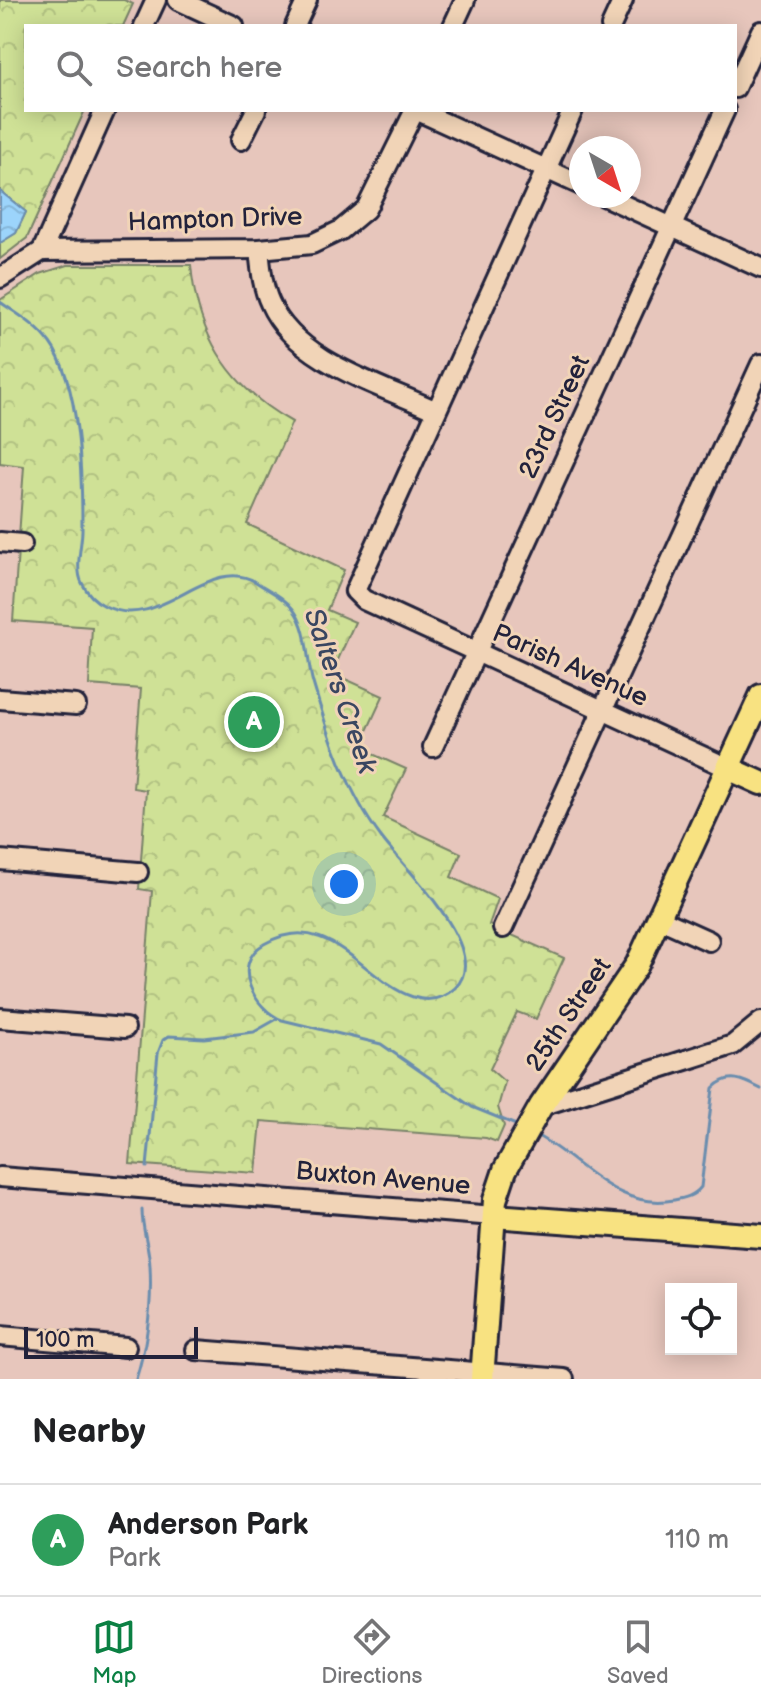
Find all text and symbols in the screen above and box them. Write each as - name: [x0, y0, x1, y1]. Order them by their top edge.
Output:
- search box: [24, 24, 737, 112]
- icon: search: [52, 46, 96, 90]
- text: Search here: [116, 50, 282, 86]
- north arrow: [569, 136, 641, 208]
- street label: Hampton Drive: [127, 201, 303, 239]
- street label: 23rd Street: [513, 350, 597, 484]
- water label: Salters Creek: [296, 604, 384, 779]
- street label: Parish Avenue: [487, 618, 653, 714]
- pin: A: [228, 692, 280, 752]
- your location: [324, 864, 364, 904]
- street label: 25th Street: [520, 952, 618, 1078]
- street label: Buxton Avenue: [294, 1156, 472, 1202]
- map controls: [665, 1283, 737, 1355]
- button: locate: [665, 1283, 737, 1355]
- scale bar: [24, 1323, 198, 1359]
- text: 100 m: [36, 1327, 95, 1354]
- text: Nearby: [32, 1411, 146, 1452]
- text: Anderson Park: [108, 1507, 308, 1543]
- text: A: [50, 1525, 66, 1556]
- text: 110 m: [665, 1525, 729, 1556]
- text: Park: [108, 1543, 160, 1574]
- tab: Map: [92, 1615, 137, 1690]
- tab: Directions: [321, 1615, 422, 1690]
- tab: Saved: [607, 1615, 669, 1690]

